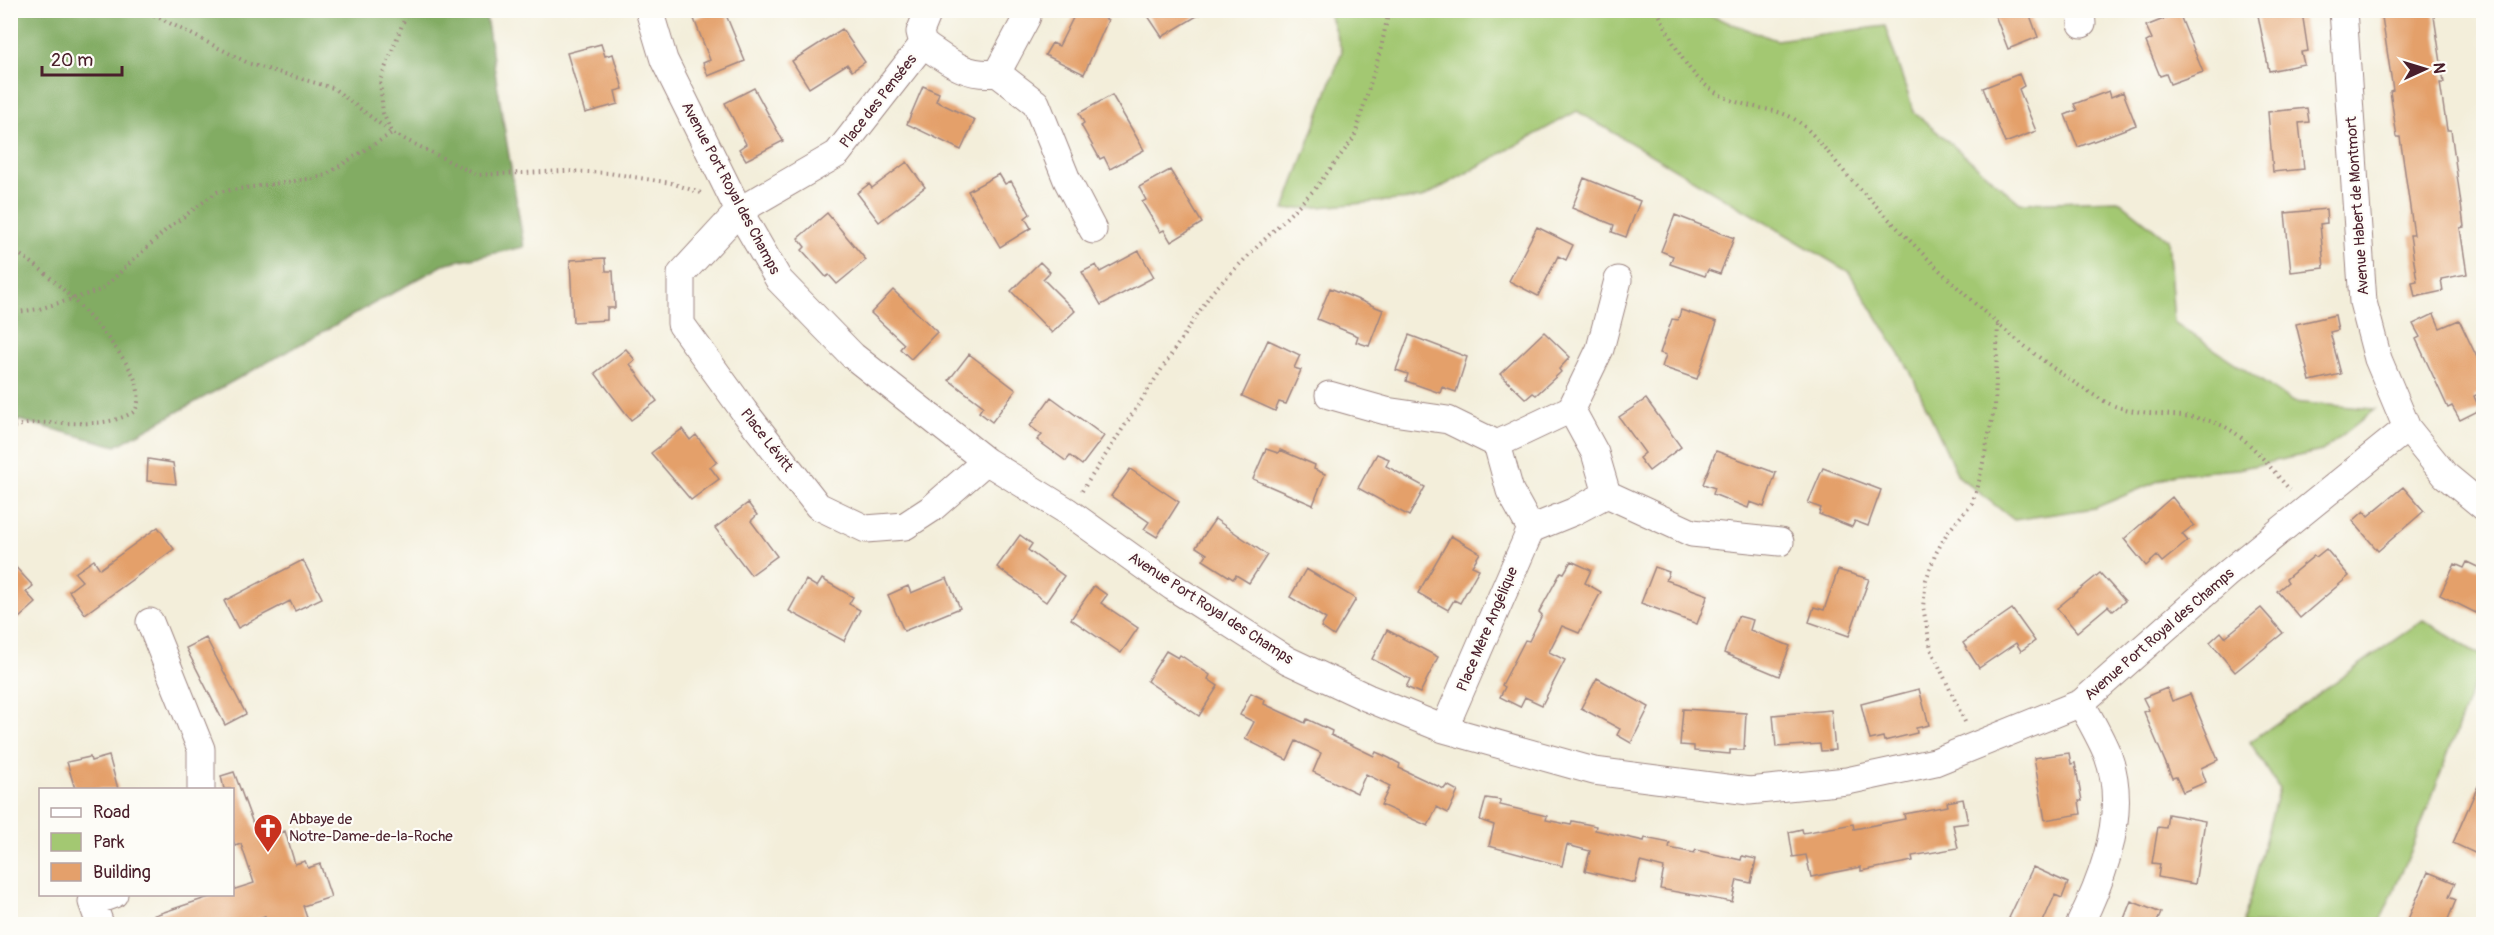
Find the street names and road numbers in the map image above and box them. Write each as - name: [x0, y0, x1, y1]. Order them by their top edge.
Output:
- street label: Place des Pensées: [836, 50, 921, 152]
- street label: Avenue Port Royal des Champs: [677, 99, 784, 278]
- street label: Avenue Habert de Montmort: [2342, 115, 2373, 296]
- street label: Place Lévitt: [736, 405, 798, 476]
- street label: Avenue Port Royal des Champs: [1125, 548, 1297, 669]
- street label: Place Mère Angélique: [1453, 563, 1523, 694]
- street label: Avenue Port Royal des Champs: [2080, 564, 2238, 705]

